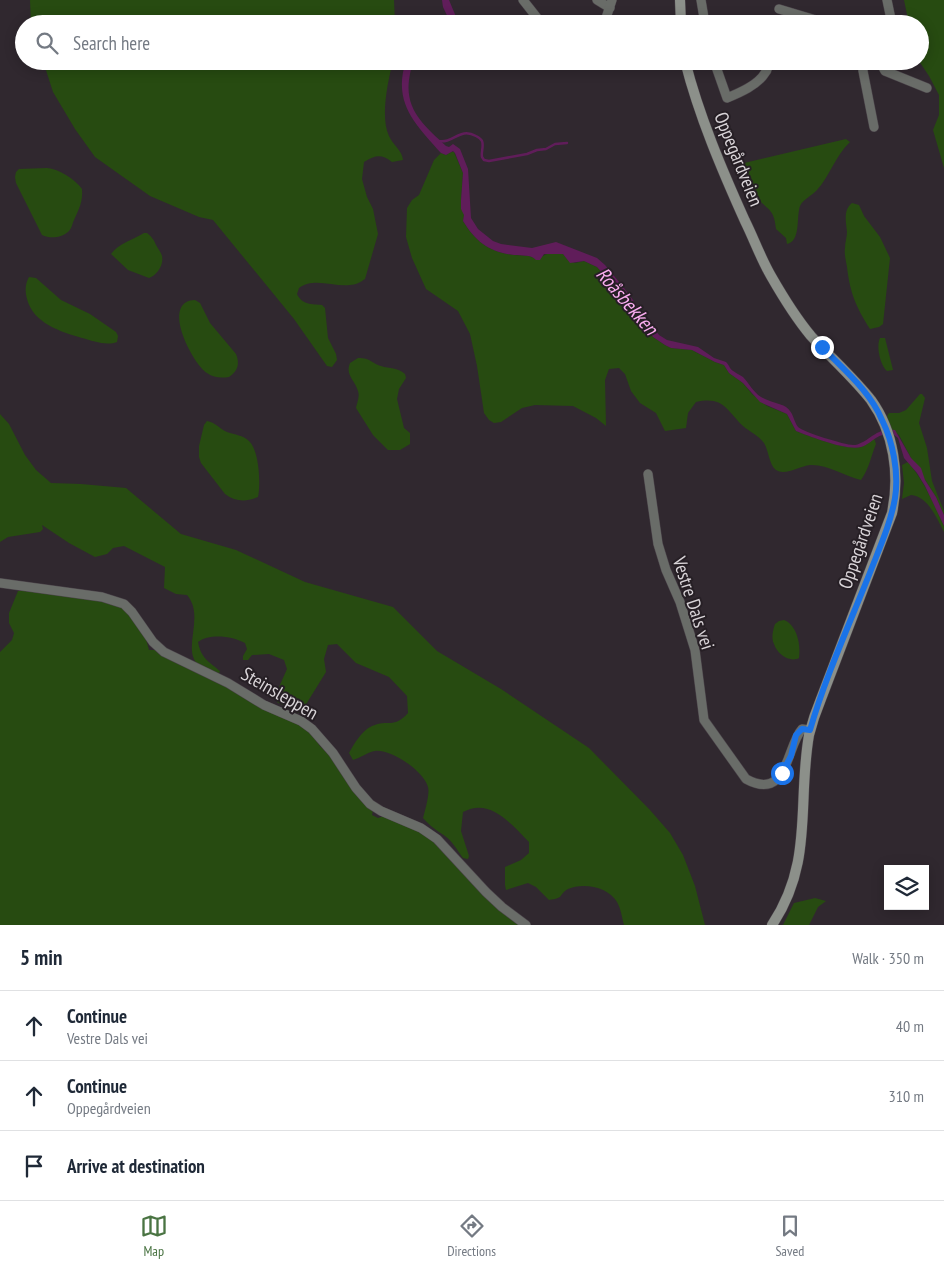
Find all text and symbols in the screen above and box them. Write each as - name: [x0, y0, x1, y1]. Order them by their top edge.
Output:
- search box: [15, 15, 929, 70]
- icon: search: [33, 29, 61, 57]
- text: Search here: [73, 31, 150, 55]
- street label: Oppegårdveien: [709, 108, 769, 210]
- water label: Roåsbekken: [590, 262, 664, 341]
- route end: [811, 336, 834, 359]
- street label: Oppegårdveien: [832, 490, 888, 592]
- street label: Vestre Dals vei: [667, 553, 720, 652]
- street label: Steinsleppen: [237, 661, 323, 725]
- route start: [771, 762, 794, 785]
- map controls: [884, 865, 929, 910]
- button: layers: [884, 865, 929, 910]
- text: 5 min: [20, 944, 62, 971]
- text: Walk · 350 m: [852, 948, 924, 968]
- text: Continue: [67, 1004, 127, 1028]
- icon: ahead: [20, 1012, 48, 1040]
- text: 40 m: [896, 1016, 924, 1036]
- text: Vestre Dals vei: [67, 1028, 148, 1048]
- text: Continue: [67, 1074, 127, 1098]
- icon: ahead: [20, 1082, 48, 1110]
- text: 310 m: [889, 1086, 924, 1106]
- text: Oppegårdveien: [67, 1098, 151, 1118]
- icon: arrive: [20, 1152, 48, 1180]
- text: Arrive at destination: [67, 1154, 205, 1178]
- tab: Map: [140, 1212, 168, 1260]
- tab: Directions: [447, 1212, 496, 1260]
- tab: Saved: [775, 1212, 804, 1260]

